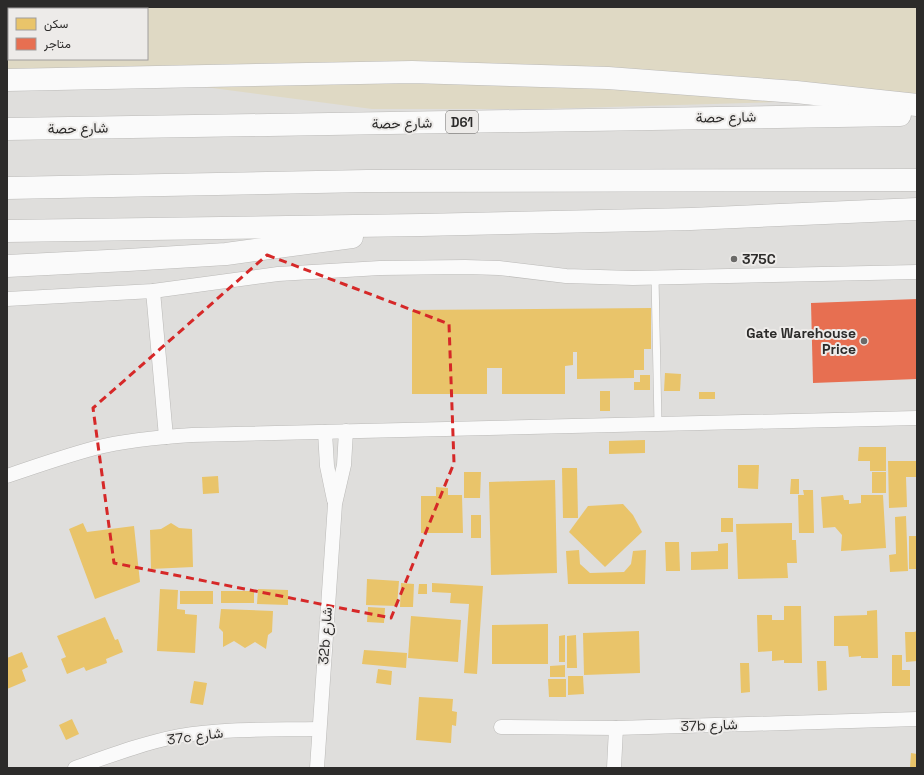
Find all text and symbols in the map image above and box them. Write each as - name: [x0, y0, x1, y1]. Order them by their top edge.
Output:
- legend: [8, 8, 148, 60]
- text: سكن: [44, 16, 68, 32]
- text: متاجر: [43, 36, 71, 52]
- street label: شارع حصة: [696, 107, 756, 129]
- road number: D61: [446, 111, 478, 133]
- street label: شارع حصة: [372, 113, 432, 135]
- street label: شارع حصة: [48, 118, 108, 140]
- place label: 375C: [742, 250, 776, 268]
- marker: 375C: [729, 254, 739, 264]
- place label: Gate Warehouse Price: [746, 324, 856, 358]
- marker: Gate Warehouse Price: [859, 336, 869, 346]
- street label: 32b شارع: [314, 607, 338, 666]
- street label: 37b شارع: [680, 715, 738, 737]
- street label: 37c شارع: [166, 724, 224, 750]

